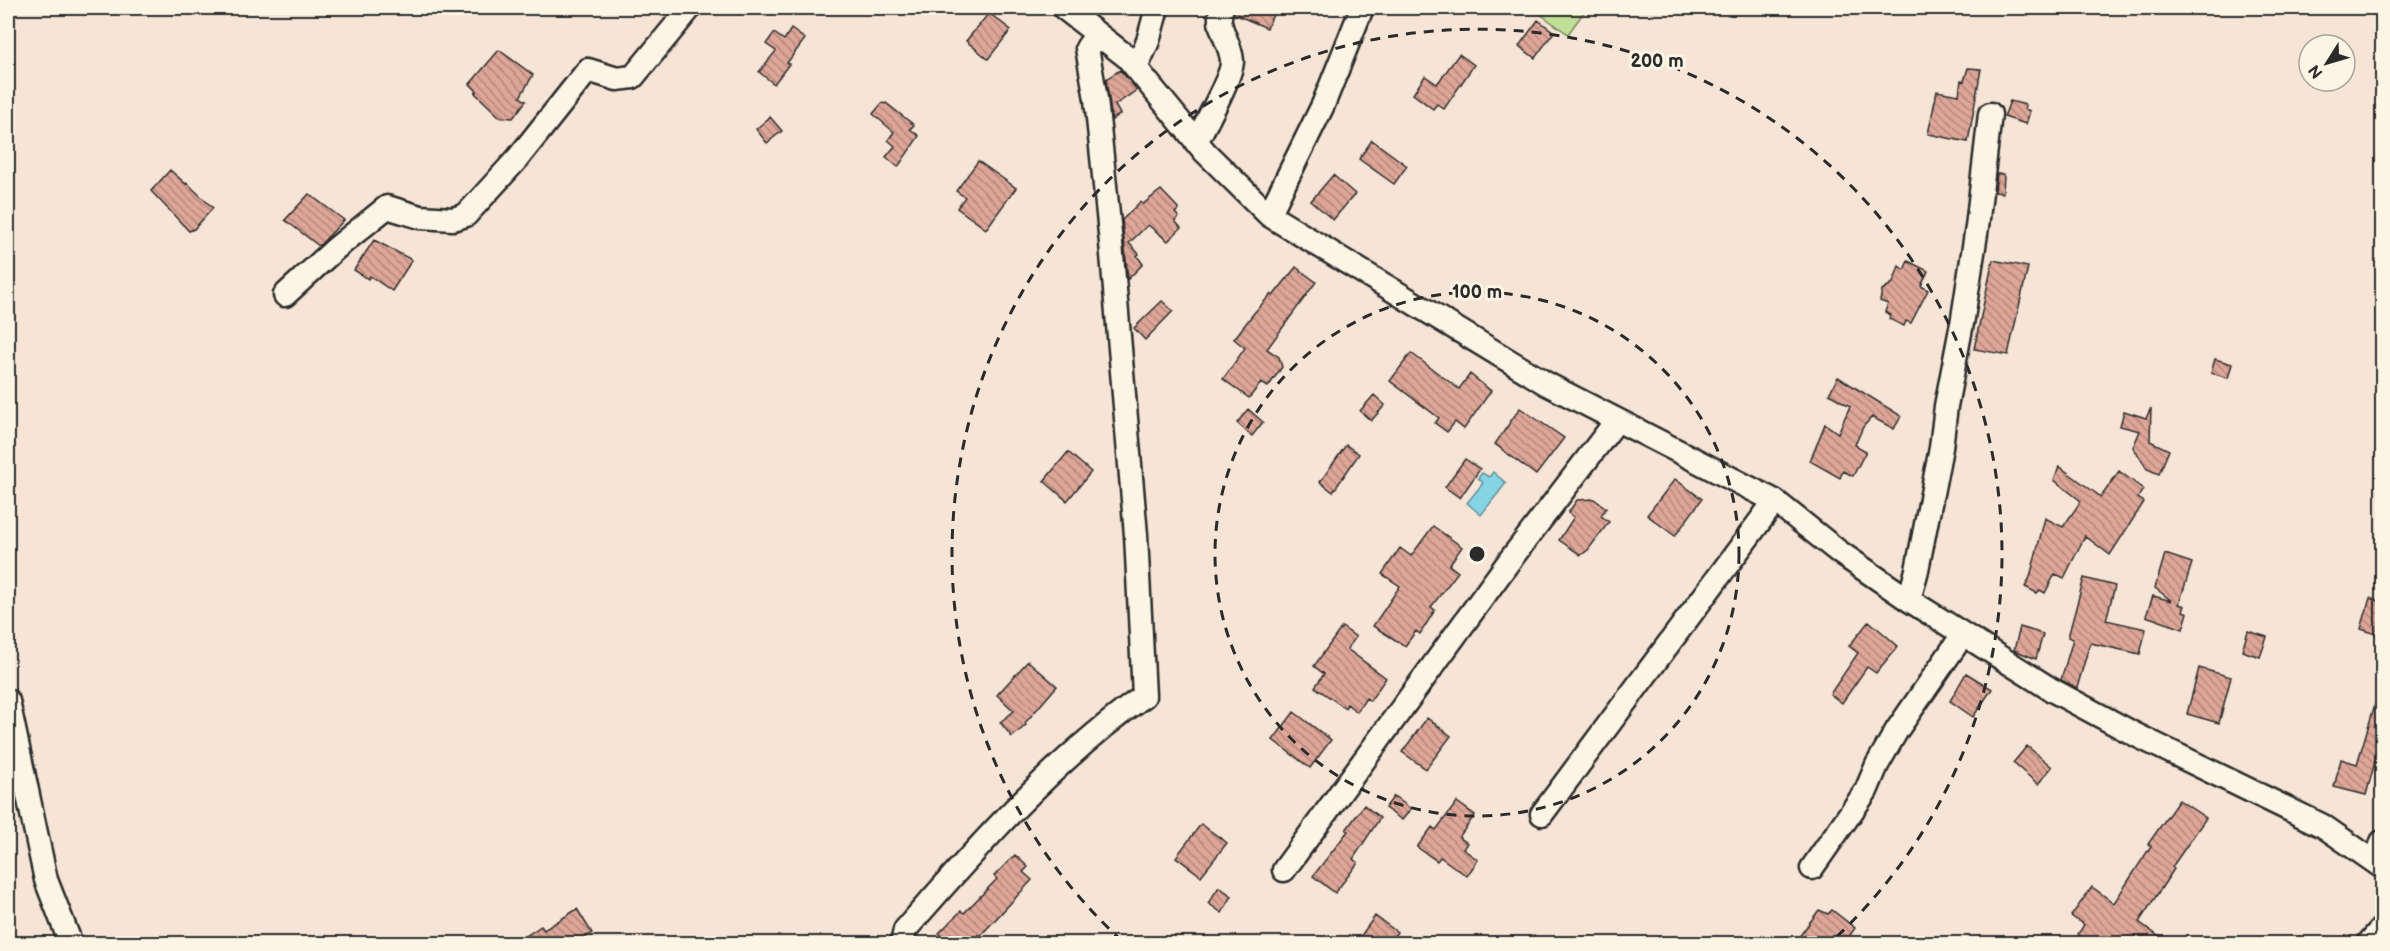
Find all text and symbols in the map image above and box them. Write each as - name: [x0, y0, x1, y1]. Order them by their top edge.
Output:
- north arrow: [2297, 33, 2357, 93]
- text: 200 m: [1630, 51, 1684, 72]
- text: N: [2305, 61, 2327, 82]
- text: 100 m: [1452, 282, 1502, 303]
- centre of rings: [1467, 544, 1487, 564]

